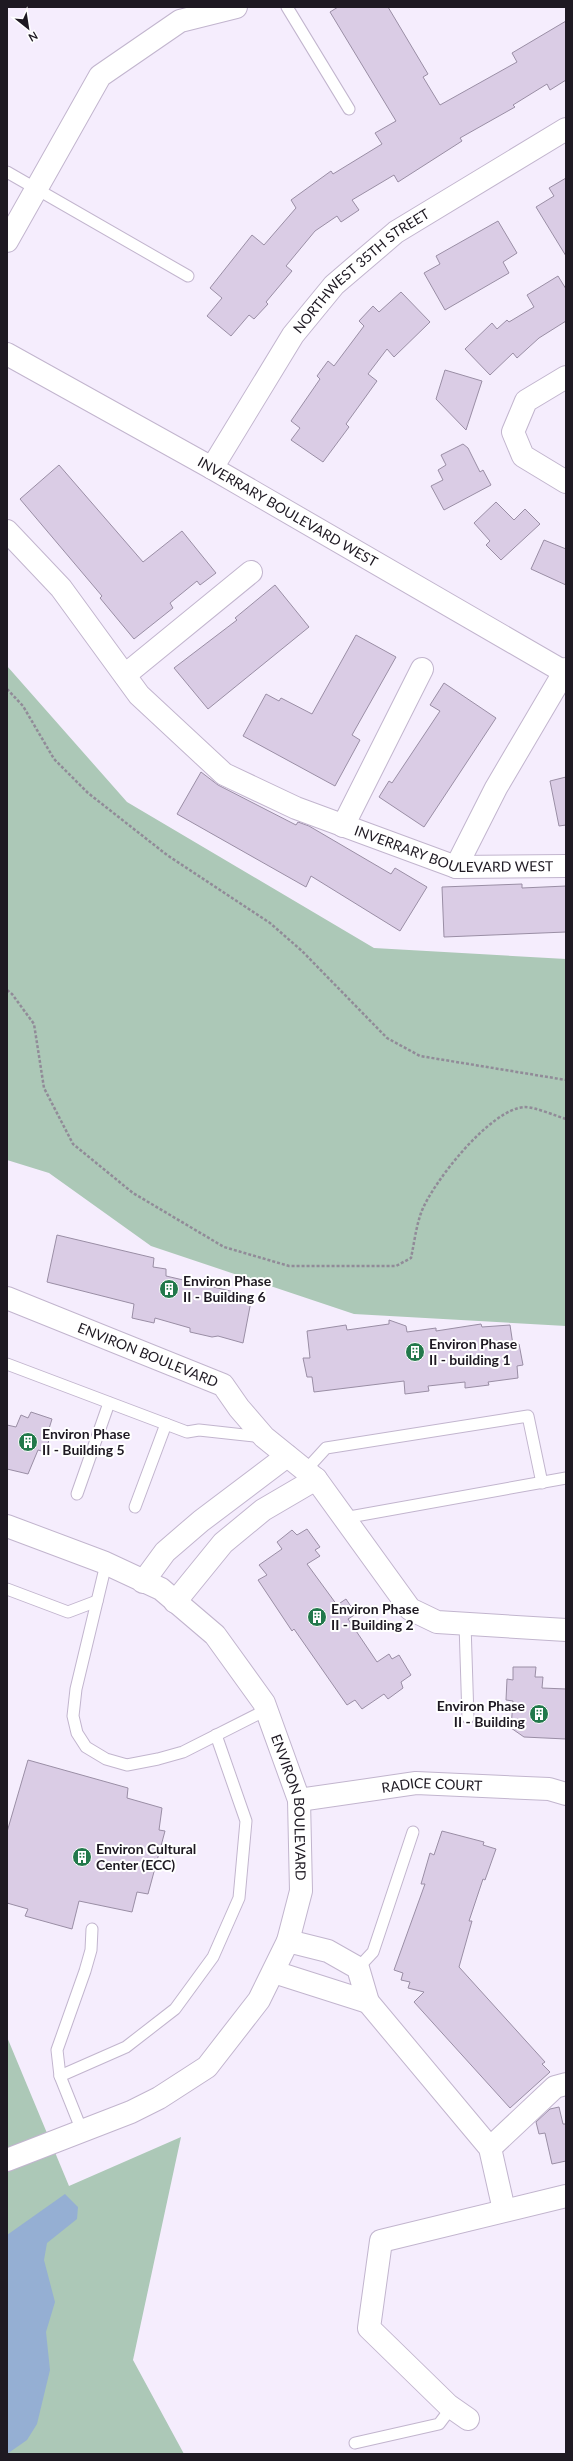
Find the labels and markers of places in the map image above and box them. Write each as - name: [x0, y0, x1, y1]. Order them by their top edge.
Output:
- place label: Environ Phase II - Building 6: [183, 1272, 272, 1305]
- building icon: Environ Phase II - Building 6: [158, 1278, 180, 1300]
- place label: Environ Phase II - building 1: [429, 1335, 518, 1368]
- building icon: Environ Phase II - building 1: [404, 1341, 426, 1363]
- place label: Environ Phase II - Building 5: [42, 1425, 131, 1458]
- building icon: Environ Phase II - Building 5: [17, 1431, 39, 1453]
- place label: Environ Phase II - Building 2: [331, 1600, 420, 1633]
- building icon: Environ Phase II - Building 2: [306, 1606, 328, 1628]
- place label: Environ Phase II - Building: [437, 1697, 526, 1730]
- building icon: Environ Phase II - Building: [528, 1703, 550, 1725]
- place label: Environ Cultural Center (ECC): [96, 1840, 196, 1873]
- building icon: Environ Cultural Center (ECC): [71, 1846, 93, 1868]

